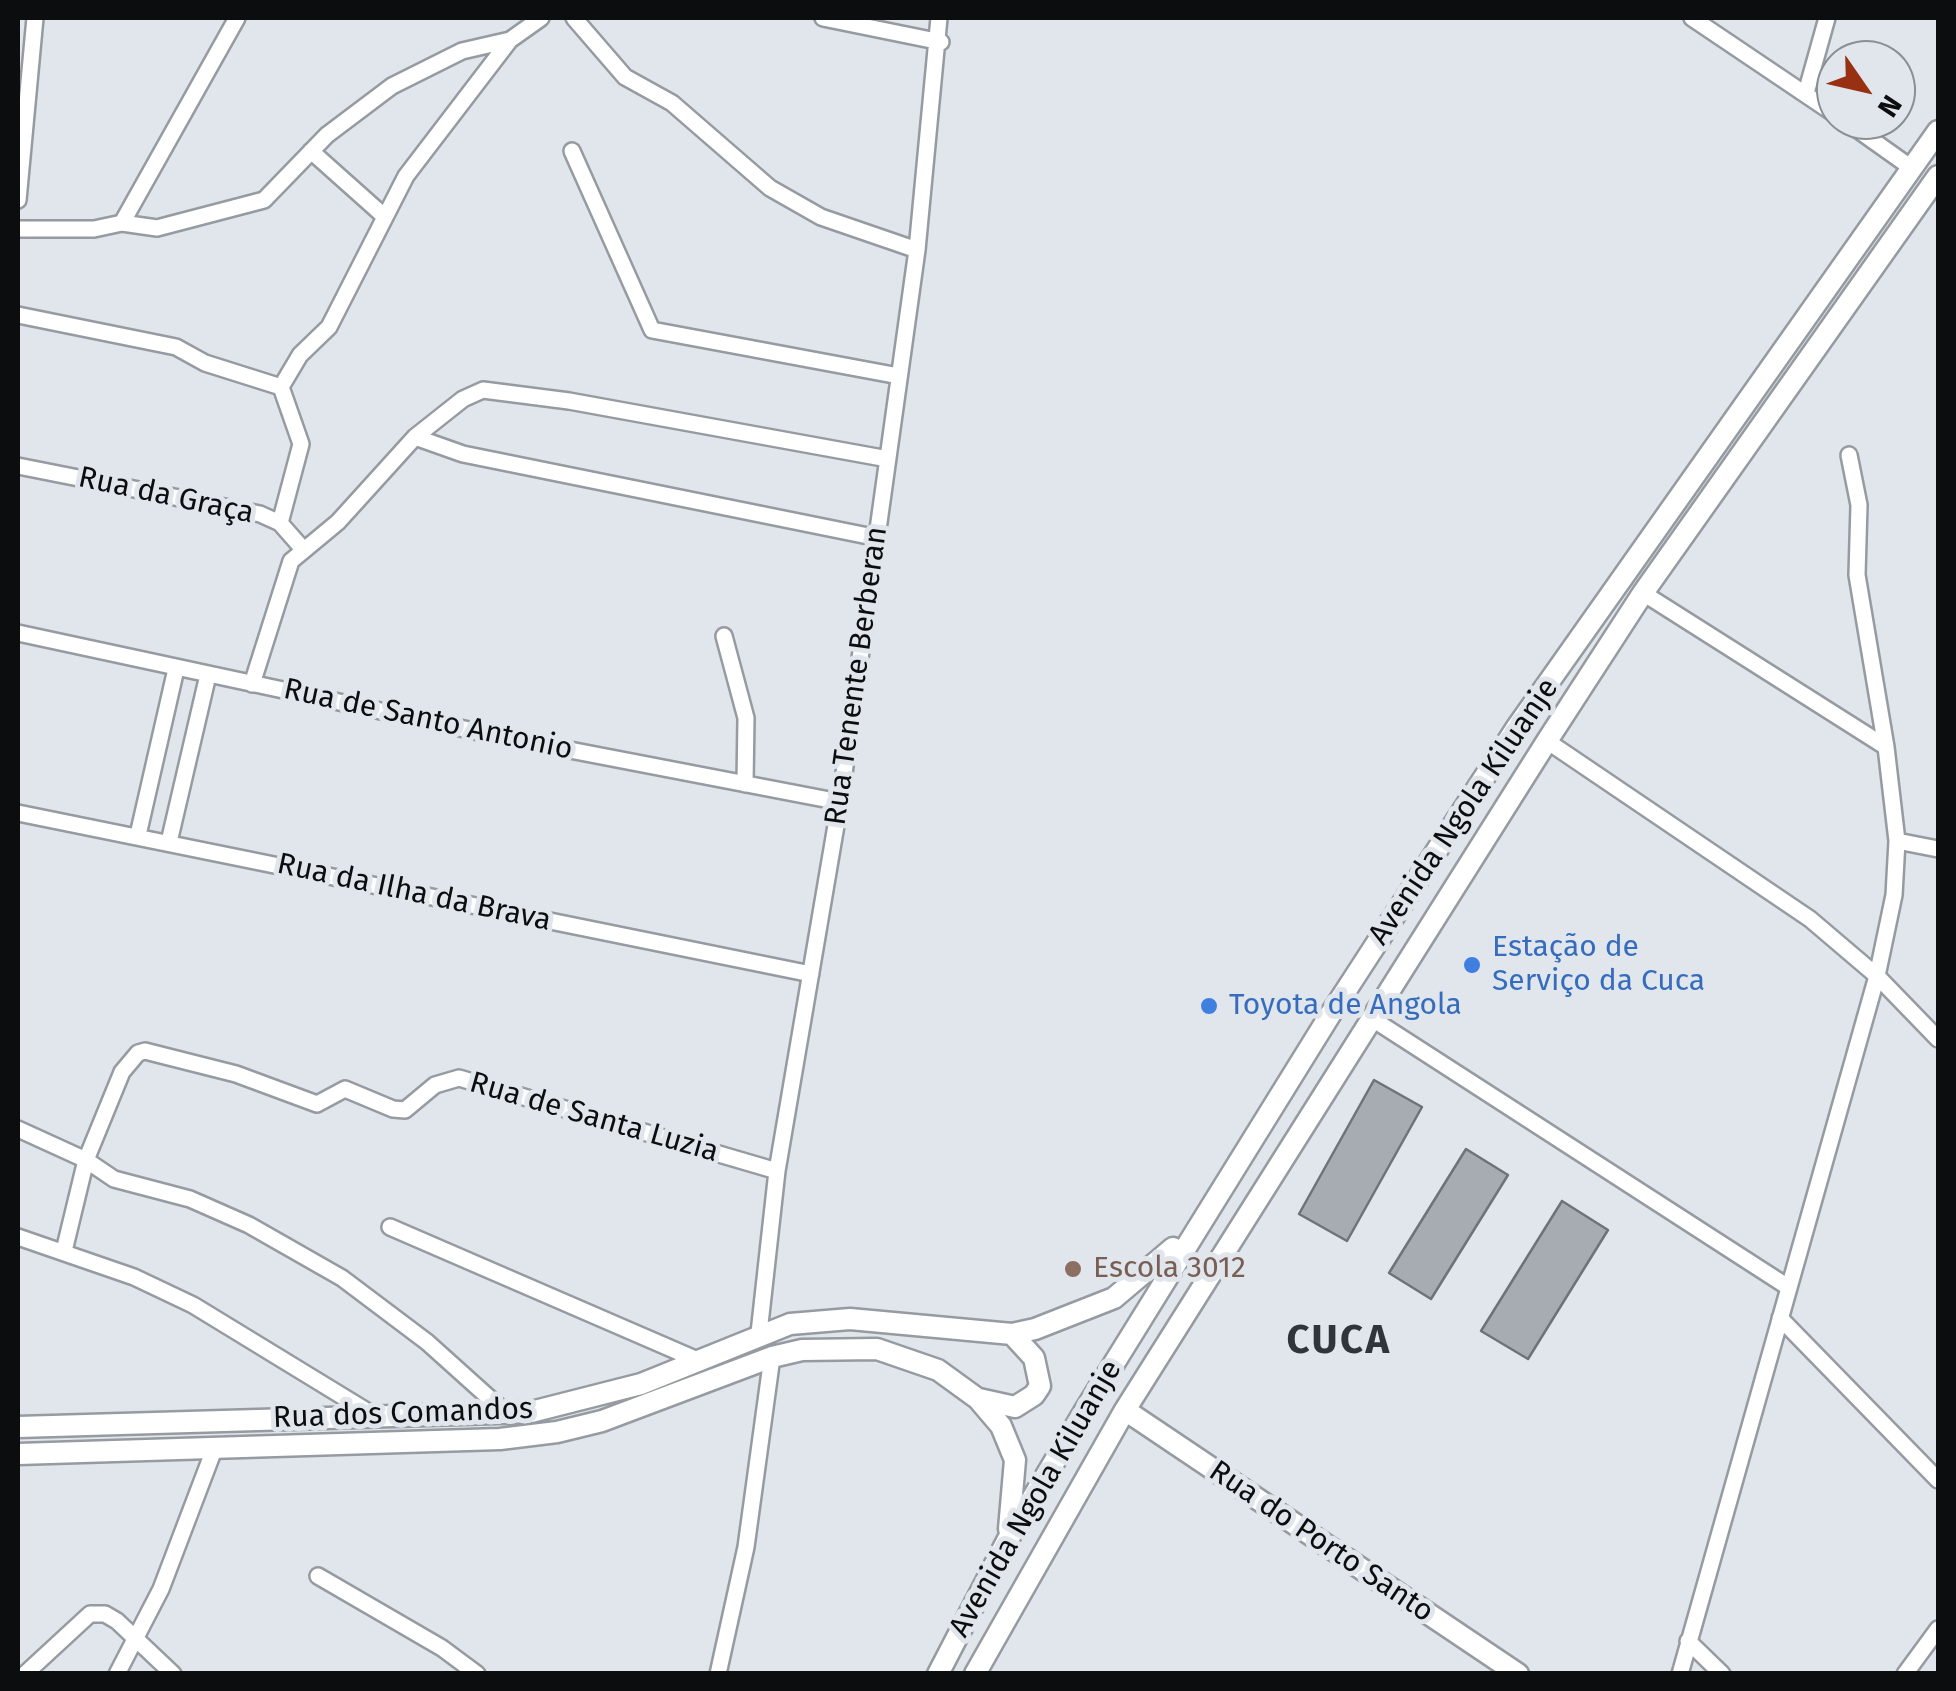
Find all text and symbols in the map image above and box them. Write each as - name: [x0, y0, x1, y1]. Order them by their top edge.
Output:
- north arrow: [1816, 40, 1916, 140]
- text: N: [1871, 89, 1909, 123]
- street label: Rua da Graça: [75, 460, 257, 532]
- street label: Rua Tenente Berberan: [818, 524, 896, 828]
- street label: Rua de Santo Antonio: [280, 672, 576, 768]
- street label: Avenida Ngola Kiluanje: [1361, 672, 1567, 952]
- street label: Rua da Ilha da Brava: [274, 846, 554, 940]
- place label: Estação de Serviço da Cuca: [1492, 930, 1705, 1000]
- marker: Estação de Serviço da Cuca: [1461, 954, 1483, 976]
- place label: Toyota de Angola: [1229, 988, 1462, 1024]
- marker: Toyota de Angola: [1198, 995, 1220, 1017]
- street label: Rua de Santa Luzia: [465, 1065, 723, 1171]
- place label: Escola 3012: [1093, 1251, 1246, 1287]
- marker: Escola 3012: [1062, 1258, 1084, 1280]
- district label: CUCA: [1286, 1318, 1392, 1366]
- street label: Avenida Ngola Kiluanje: [942, 1354, 1130, 1644]
- street label: Rua dos Comandos: [272, 1391, 534, 1437]
- street label: Rua do Porto Santo: [1202, 1454, 1440, 1630]

